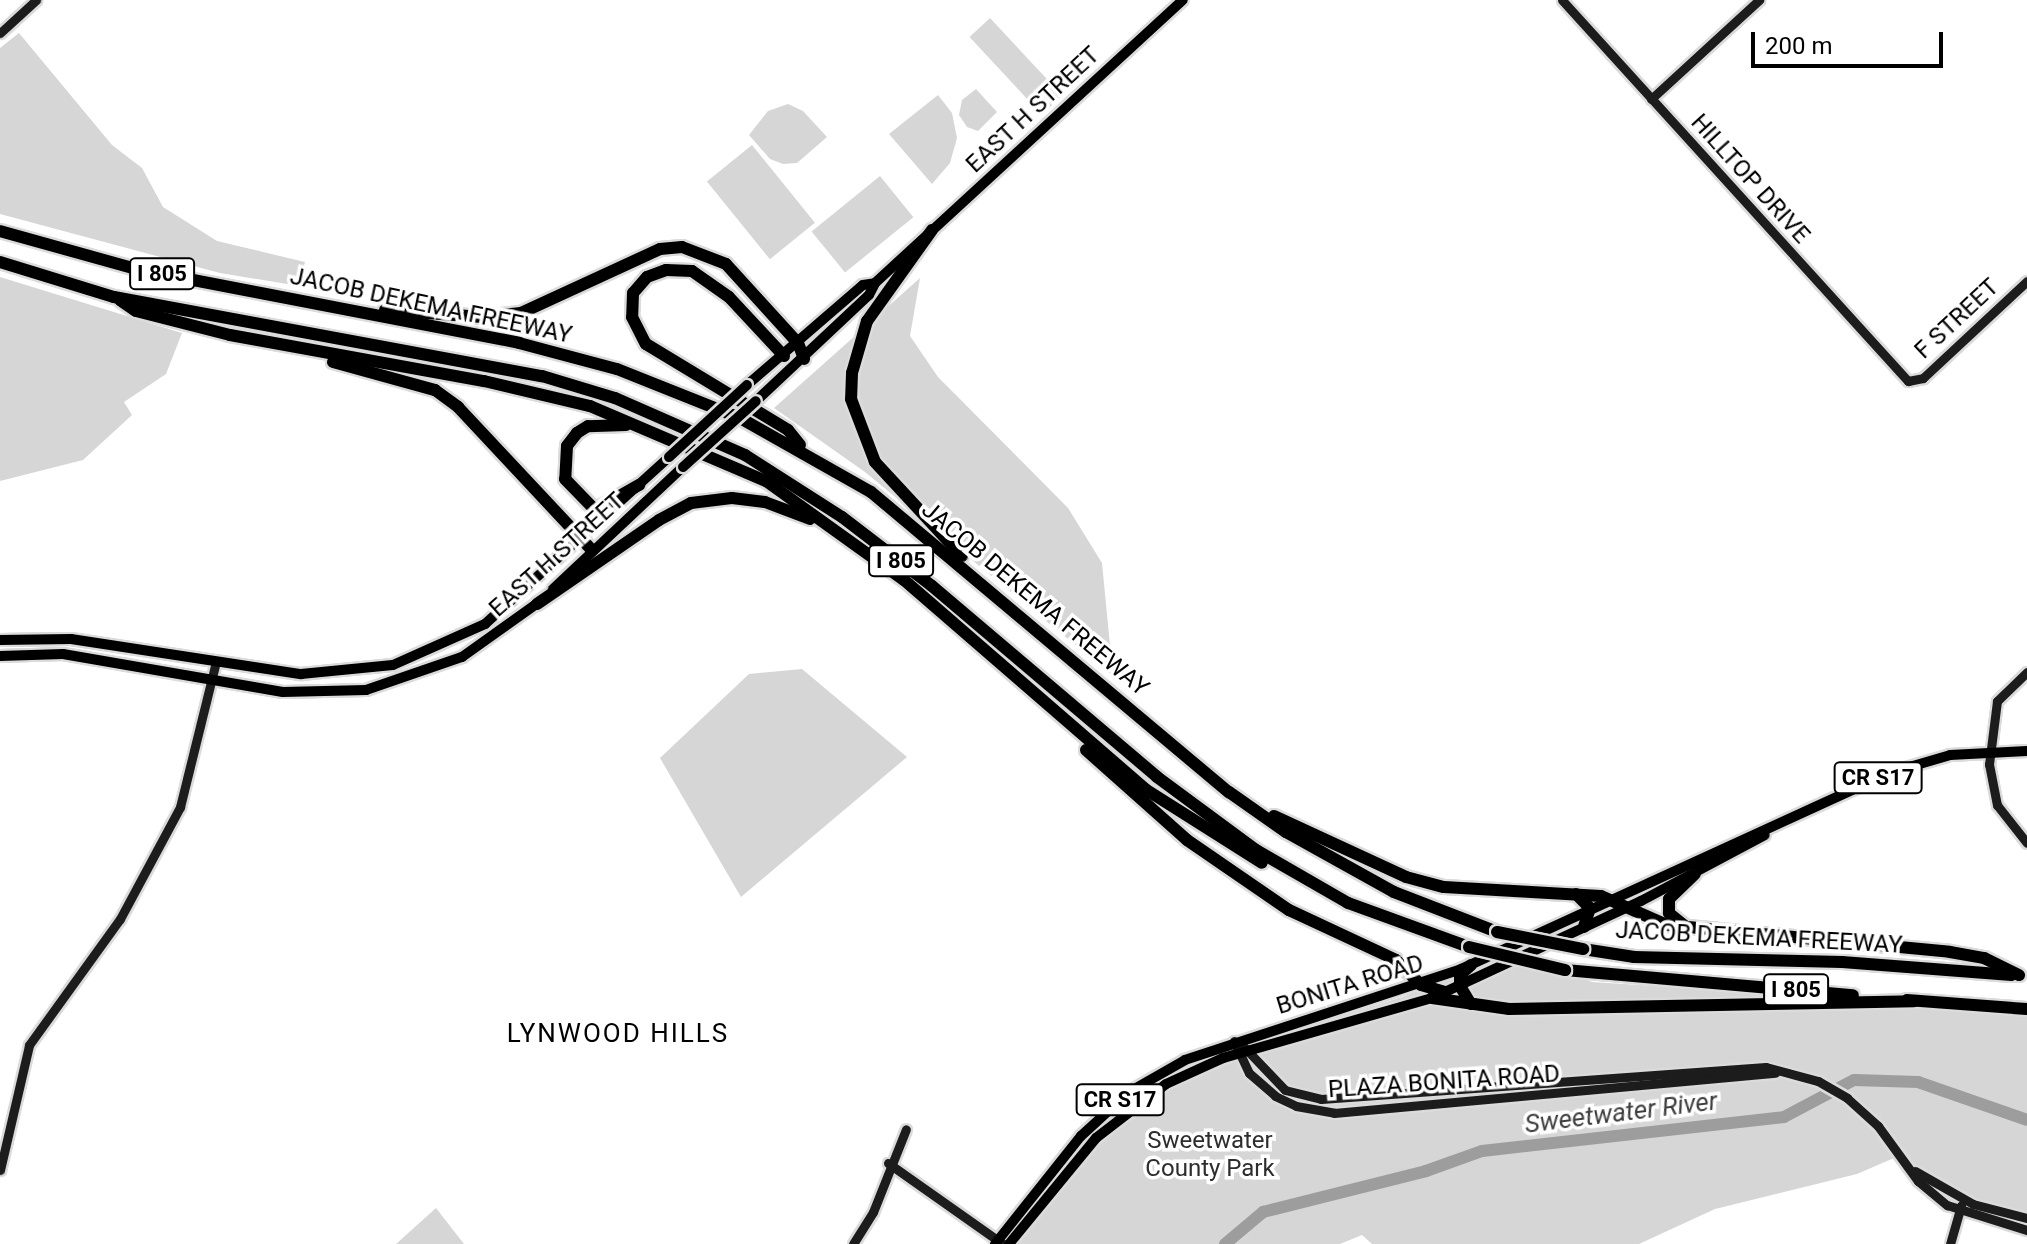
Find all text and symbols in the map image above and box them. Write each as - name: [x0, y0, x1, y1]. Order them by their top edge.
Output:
- scale bar: [1755, 16, 1947, 66]
- text: 200 m: [1765, 32, 1832, 60]
- street label: EAST H STREET: [960, 41, 1106, 179]
- street label: HILLTOP DRIVE: [1684, 108, 1816, 250]
- road number: I 805: [128, 256, 196, 292]
- street label: JACOB DEKEMA FREEWAY: [287, 262, 575, 350]
- street label: F STREET: [1909, 273, 2005, 365]
- street label: EAST H STREET: [483, 487, 631, 623]
- street label: JACOB DEKEMA FREEWAY: [916, 496, 1154, 702]
- road number: I 805: [867, 543, 935, 579]
- road number: CR S17: [1832, 760, 1924, 796]
- street label: JACOB DEKEMA FREEWAY: [1615, 916, 1903, 960]
- street label: BONITA ROAD: [1273, 949, 1427, 1021]
- road number: I 805: [1762, 972, 1830, 1008]
- district label: LYNWOOD HILLS: [507, 1018, 729, 1050]
- street label: PLAZA BONITA ROAD: [1327, 1060, 1561, 1104]
- road number: CR S17: [1074, 1082, 1166, 1118]
- water label: Sweetwater River: [1523, 1086, 1719, 1140]
- park label: Sweetwater County Park: [1145, 1127, 1275, 1183]

